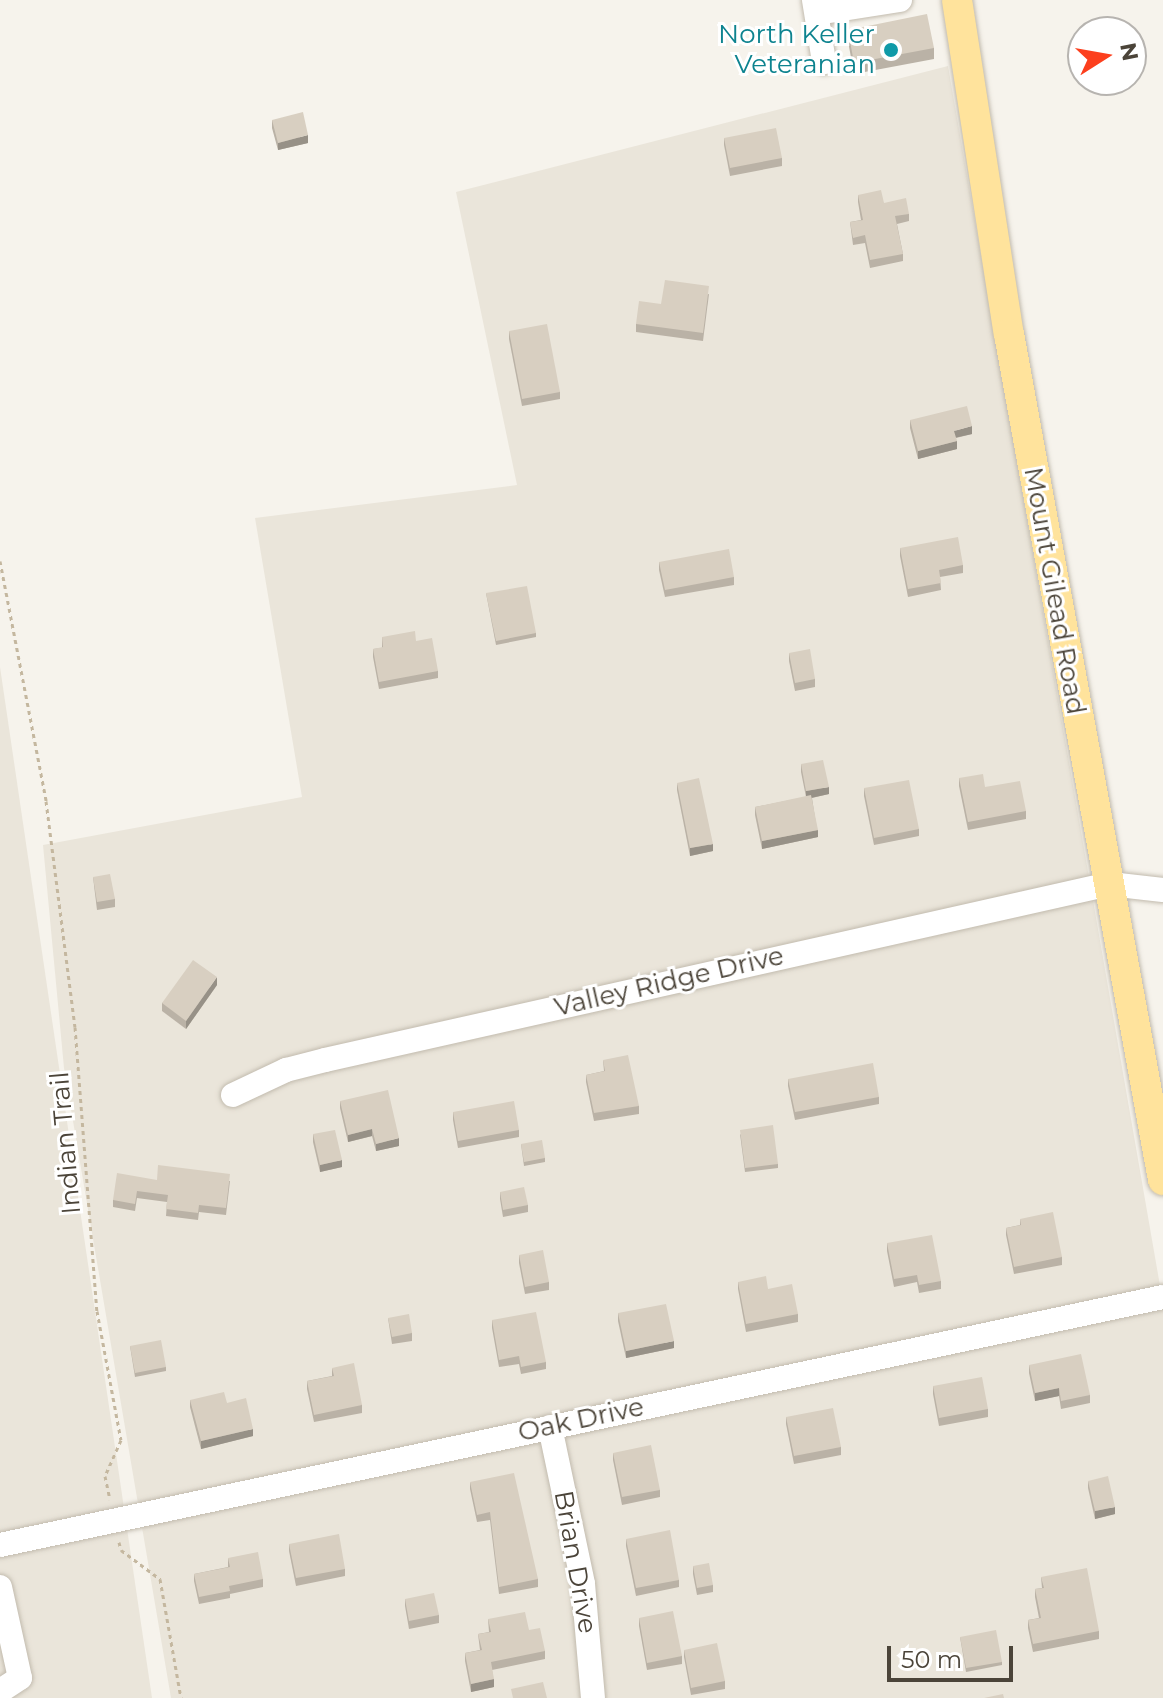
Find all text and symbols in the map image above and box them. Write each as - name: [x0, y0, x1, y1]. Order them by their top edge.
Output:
- north arrow: [1067, 16, 1147, 96]
- place label: North Keller Veteranian: [718, 19, 875, 80]
- text: N: [1114, 40, 1144, 63]
- marker: North Keller Veteranian: [882, 41, 900, 59]
- street label: Mount Gilead Road: [1017, 465, 1091, 717]
- street label: Valley Ridge Drive: [551, 940, 787, 1024]
- street label: Indian Trail: [44, 1070, 88, 1216]
- street label: Oak Drive: [515, 1391, 647, 1449]
- street label: Brian Drive: [547, 1488, 603, 1636]
- scale bar: [891, 1630, 1017, 1680]
- text: 50 m: [901, 1645, 962, 1674]

